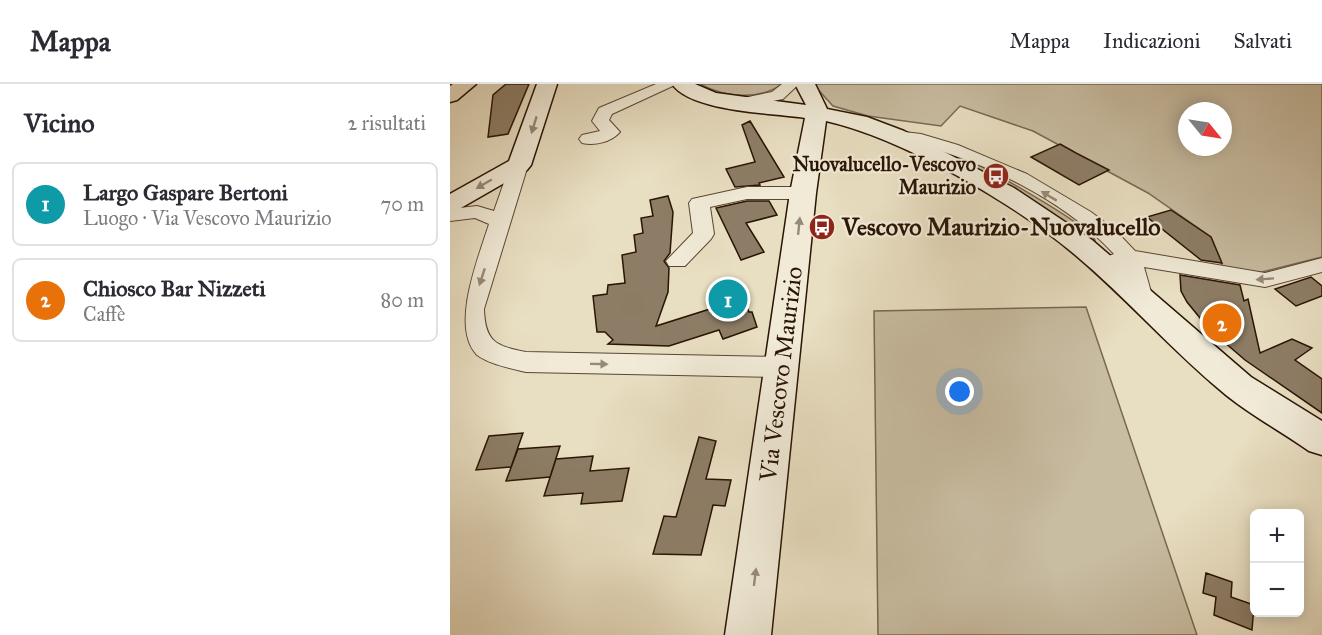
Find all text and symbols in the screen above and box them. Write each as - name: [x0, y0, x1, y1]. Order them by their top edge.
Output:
- text: Mappa: [30, 24, 111, 59]
- text: Mappa: [1010, 28, 1070, 54]
- text: Indicazioni: [1103, 28, 1201, 54]
- text: Salvati: [1234, 28, 1292, 54]
- north arrow: [1178, 102, 1232, 156]
- text: Vicino: [24, 107, 95, 139]
- text: 2 risultati: [347, 111, 426, 135]
- one-way arrow: [529, 116, 538, 134]
- place label: Nuovalucello-Vescovo Maurizio: [792, 152, 976, 199]
- bus stop icon: Nuovalucello-Vescovo Maurizio: [981, 161, 1011, 191]
- text: Largo Gaspare Bertoni: [83, 179, 288, 206]
- one-way arrow: [475, 179, 492, 189]
- one-way arrow: [1041, 190, 1057, 201]
- text: 1: [42, 192, 49, 216]
- text: 70 m: [381, 192, 424, 216]
- text: Luogo · Via Vescovo Maurizio: [83, 206, 332, 230]
- bus stop icon: Vescovo Maurizio-Nuovalucello: [807, 212, 837, 242]
- place label: Vescovo Maurizio-Nuovalucello: [841, 212, 1161, 242]
- one-way arrow: [794, 216, 804, 235]
- street label: Via Vescovo Maurizio: [753, 265, 809, 484]
- one-way arrow: [477, 268, 486, 286]
- one-way arrow: [1256, 274, 1275, 283]
- text: Chiosco Bar Nizzeti: [83, 275, 266, 302]
- pin: 1: [708, 276, 748, 322]
- text: 2: [41, 288, 50, 312]
- text: 80 m: [381, 288, 424, 312]
- pin: 2: [1202, 300, 1242, 346]
- text: Caffè: [83, 302, 125, 326]
- one-way arrow: [590, 359, 609, 368]
- your location: [945, 377, 974, 406]
- map controls: [1250, 509, 1304, 617]
- button: +: [1250, 509, 1304, 563]
- button: −: [1250, 563, 1304, 617]
- one-way arrow: [750, 567, 760, 586]

